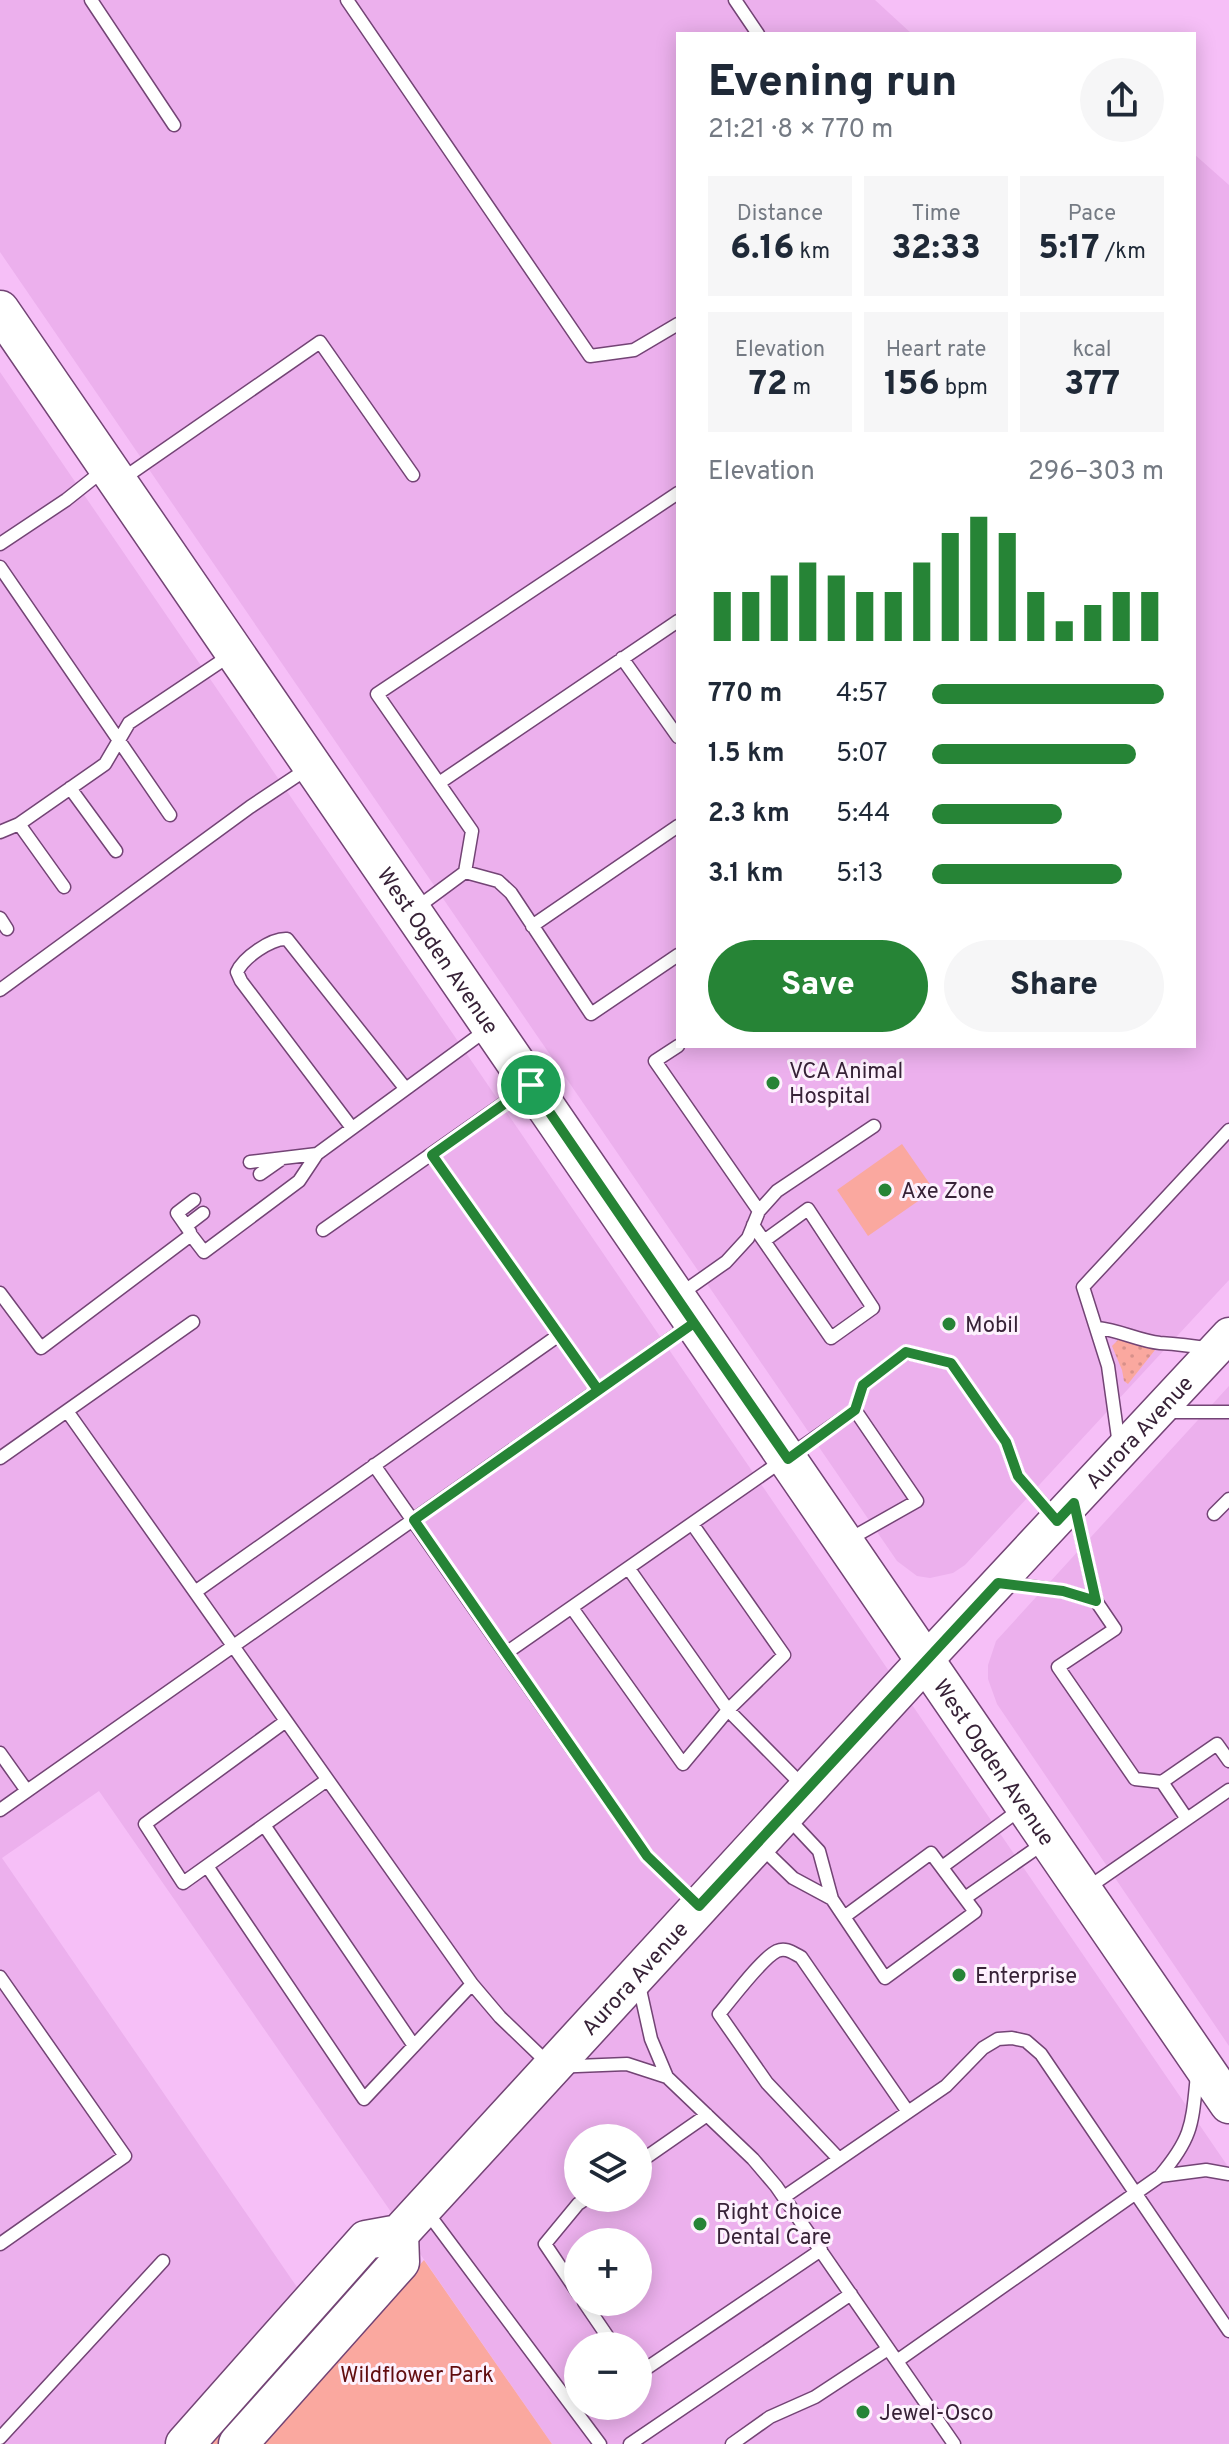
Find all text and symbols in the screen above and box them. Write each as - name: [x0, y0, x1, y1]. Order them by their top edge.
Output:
- text: Evening run: [708, 56, 957, 112]
- button: share: [1080, 58, 1164, 142]
- text: 21:21 · 8 × 770 m: [708, 114, 893, 147]
- text: Distance: [737, 201, 823, 228]
- text: Time: [911, 201, 961, 228]
- text: Pace: [1068, 201, 1116, 228]
- text: 6.16: [730, 228, 794, 271]
- text: 32:33: [891, 228, 981, 271]
- text: 5:17: [1038, 228, 1100, 271]
- text: km: [794, 239, 830, 266]
- text: /km: [1100, 239, 1146, 266]
- text: Elevation: [735, 337, 825, 364]
- text: Heart rate: [886, 337, 986, 364]
- text: kcal: [1072, 337, 1112, 364]
- text: 72: [749, 364, 787, 407]
- text: 156: [884, 364, 940, 407]
- text: 377: [1064, 364, 1120, 407]
- text: m: [787, 375, 811, 402]
- text: bpm: [940, 375, 988, 402]
- text: Elevation: [708, 456, 815, 489]
- text: 296–303 m: [1028, 456, 1164, 489]
- text: 770 m: [708, 678, 782, 711]
- text: 4:57: [836, 678, 887, 711]
- text: 1.5 km: [708, 738, 785, 771]
- text: 5:07: [836, 738, 887, 771]
- text: 2.3 km: [708, 798, 790, 831]
- text: 5:44: [836, 798, 890, 831]
- text: 3.1 km: [708, 858, 784, 891]
- text: 5:13: [836, 858, 883, 891]
- street label: West Ogden Avenue: [370, 863, 503, 1040]
- button: Save: [708, 940, 928, 1032]
- button: Share: [944, 940, 1164, 1032]
- pin: [497, 1051, 565, 1119]
- place label: VCA Animal Hospital: [789, 1059, 903, 1111]
- icon: arrive: [509, 1063, 553, 1107]
- marker: VCA Animal Hospital: [764, 1074, 782, 1092]
- place label: Axe Zone: [901, 1179, 994, 1206]
- marker: Axe Zone: [876, 1181, 894, 1199]
- place label: Mobil: [965, 1313, 1019, 1340]
- marker: Mobil: [940, 1315, 958, 1333]
- street label: Aurora Avenue: [1081, 1371, 1200, 1496]
- street label: West Ogden Avenue: [926, 1675, 1059, 1852]
- street label: Aurora Avenue: [577, 1917, 695, 2042]
- place label: Enterprise: [975, 1964, 1077, 1991]
- marker: Enterprise: [950, 1966, 968, 1984]
- map controls: [564, 2124, 652, 2420]
- button: layers: [564, 2124, 652, 2212]
- place label: Right Choice Dental Care: [716, 2200, 842, 2252]
- marker: Right Choice Dental Care: [691, 2215, 709, 2233]
- button: +: [564, 2228, 652, 2316]
- button: −: [564, 2332, 652, 2420]
- park label: Wildflower Park: [340, 2363, 494, 2390]
- place label: Jewel-Osco: [879, 2401, 994, 2428]
- marker: Jewel-Osco: [854, 2403, 872, 2421]

